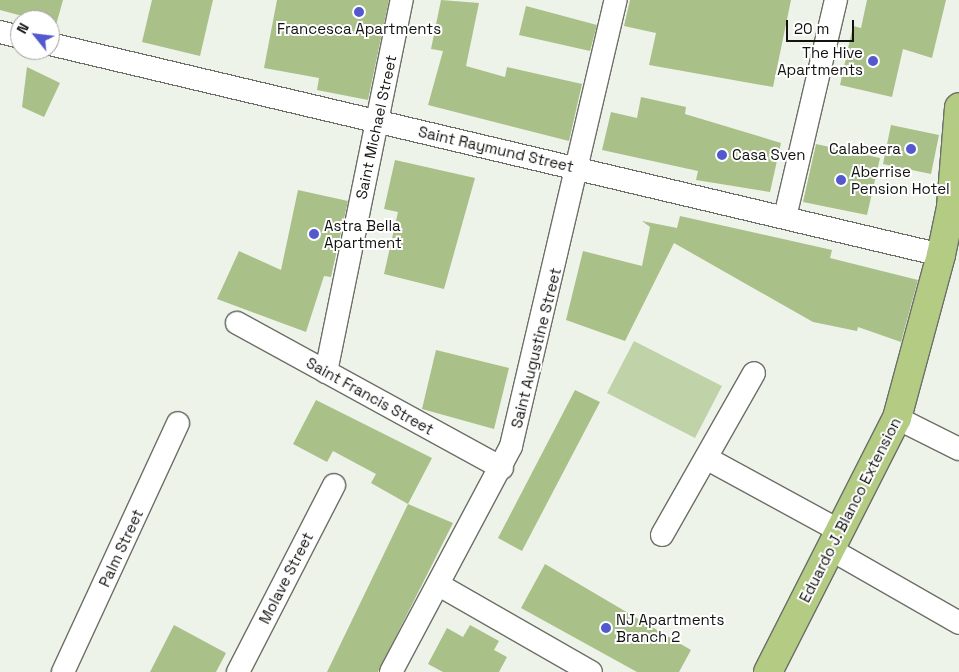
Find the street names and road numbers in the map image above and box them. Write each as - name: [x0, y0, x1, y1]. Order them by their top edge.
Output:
- street label: Saint Michael Street: [352, 53, 400, 201]
- street label: Saint Raymund Street: [417, 122, 575, 176]
- street label: Saint Augustine Street: [507, 266, 565, 430]
- street label: Saint Francis Street: [303, 354, 437, 438]
- street label: Eduardo J. Blanco Extension: [795, 414, 905, 606]
- street label: Palm Street: [95, 506, 147, 590]
- street label: Molave Street: [255, 529, 317, 627]

